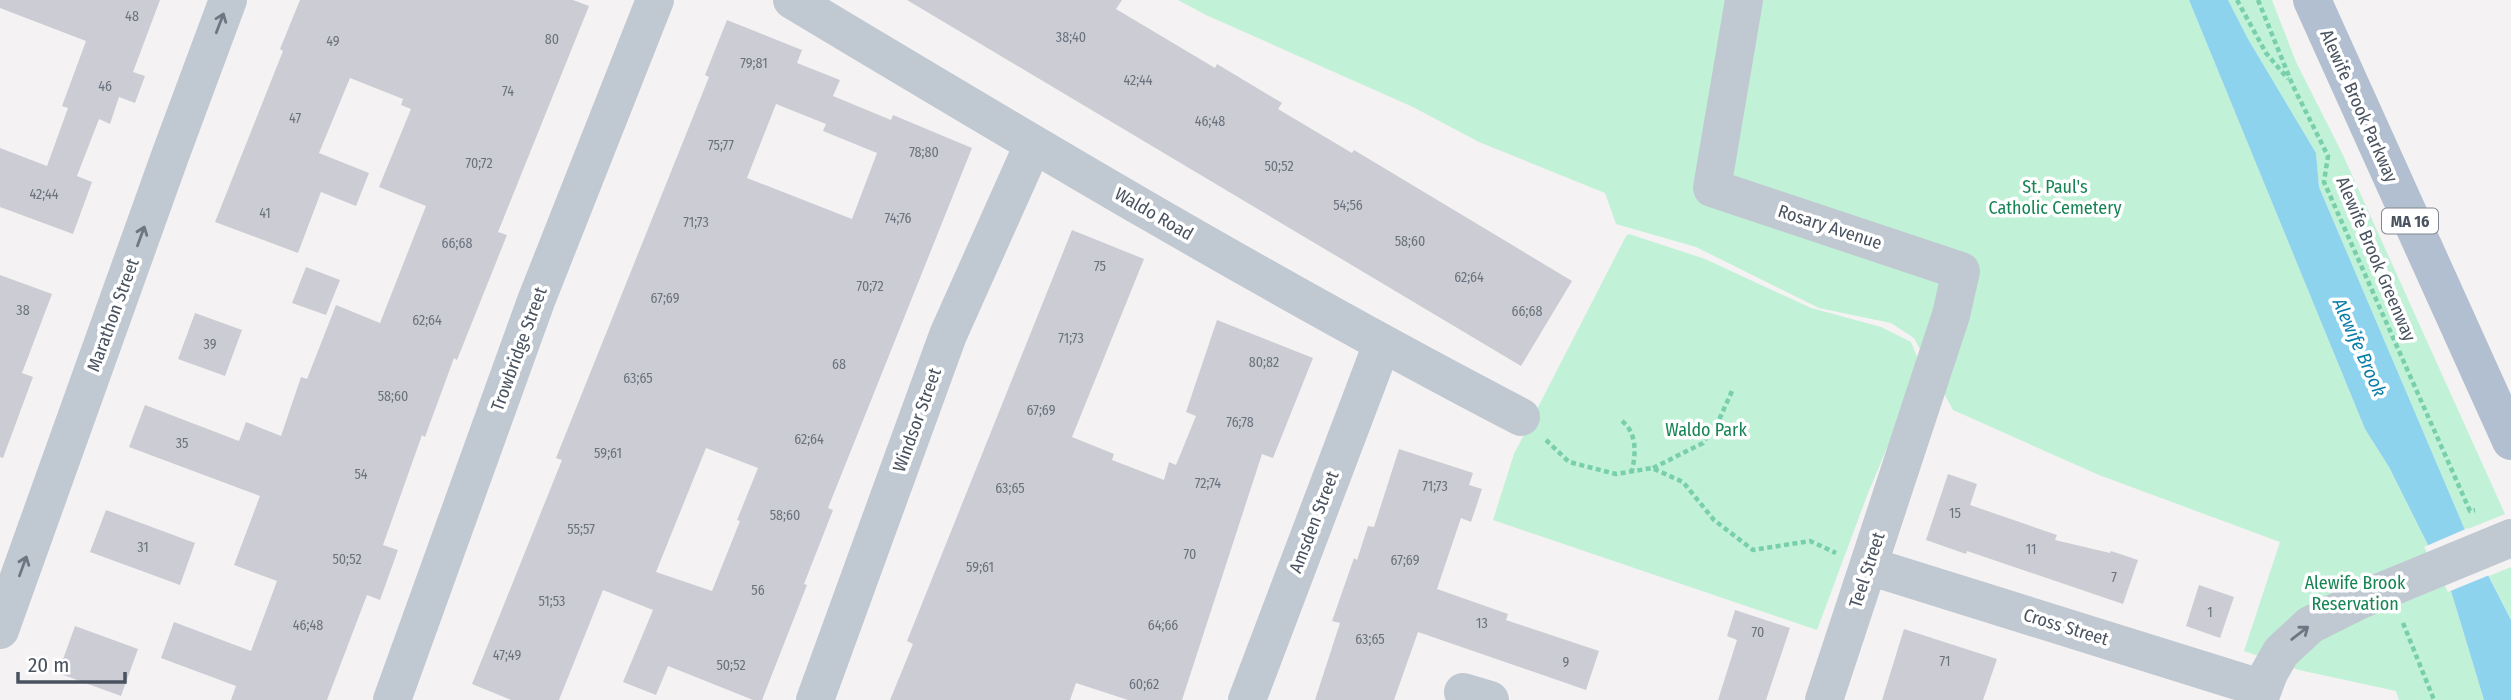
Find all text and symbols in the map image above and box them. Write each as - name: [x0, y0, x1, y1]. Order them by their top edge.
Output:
- house number: 48: [125, 8, 139, 25]
- one-way arrow: [215, 12, 227, 34]
- street label: Alewife Brook Parkway: [2315, 26, 2403, 186]
- house number: 38;40: [1056, 29, 1086, 46]
- house number: 80: [545, 31, 559, 48]
- house number: 49: [326, 33, 340, 50]
- house number: 79;81: [740, 55, 768, 72]
- house number: 42;44: [1123, 72, 1153, 89]
- house number: 46: [98, 78, 112, 95]
- house number: 74: [502, 83, 514, 100]
- house number: 47: [289, 110, 301, 127]
- house number: 46;48: [1195, 113, 1225, 130]
- house number: 75;77: [708, 137, 734, 154]
- house number: 78;80: [909, 144, 939, 161]
- house number: 70;72: [465, 155, 493, 172]
- house number: 50;52: [1264, 158, 1294, 175]
- street label: Alewife Brook Greenway: [2331, 173, 2421, 345]
- park label: St. Paul's Catholic Cemetery: [1988, 176, 2122, 219]
- street label: Waldo Road: [1111, 183, 1197, 245]
- house number: 42;44: [29, 186, 59, 203]
- house number: 54;56: [1333, 197, 1363, 214]
- street label: Rosary Avenue: [1775, 200, 1885, 254]
- house number: 41: [259, 205, 271, 222]
- road number: MA 16: [2382, 209, 2438, 234]
- house number: 74;76: [885, 210, 911, 227]
- house number: 71;73: [683, 214, 709, 231]
- one-way arrow: [136, 226, 148, 248]
- house number: 58;60: [1395, 233, 1425, 250]
- house number: 66;68: [442, 235, 472, 252]
- street label: Marathon Street: [82, 255, 144, 375]
- house number: 75: [1094, 258, 1106, 275]
- house number: 62;64: [1454, 269, 1484, 286]
- house number: 70;72: [856, 278, 884, 295]
- street label: Trowbridge Street: [486, 284, 552, 414]
- house number: 67;69: [651, 290, 680, 307]
- water label: Alewife Brook: [2327, 293, 2391, 400]
- house number: 38: [16, 302, 30, 319]
- house number: 66;68: [1512, 303, 1542, 320]
- house number: 62;64: [412, 312, 442, 329]
- house number: 71;73: [1058, 330, 1084, 347]
- house number: 39: [204, 336, 217, 353]
- house number: 80;82: [1249, 354, 1279, 371]
- house number: 68: [832, 356, 846, 373]
- street label: Windsor Street: [888, 365, 946, 475]
- house number: 63;65: [623, 370, 653, 387]
- house number: 58;60: [378, 388, 408, 405]
- house number: 67;69: [1027, 402, 1056, 419]
- house number: 76;78: [1226, 414, 1254, 431]
- park label: Waldo Park: [1665, 419, 1747, 441]
- house number: 62;64: [794, 431, 824, 448]
- house number: 35: [176, 435, 188, 452]
- house number: 59;61: [594, 445, 622, 462]
- house number: 54: [354, 466, 368, 483]
- street label: Amsden Street: [1284, 468, 1344, 576]
- house number: 72;74: [1195, 475, 1221, 492]
- house number: 71;73: [1422, 478, 1448, 495]
- house number: 63;65: [995, 480, 1025, 497]
- house number: 15: [1949, 505, 1961, 522]
- house number: 58;60: [770, 507, 800, 524]
- house number: 55;57: [567, 521, 595, 538]
- street label: Teel Street: [1844, 529, 1890, 611]
- house number: 31: [137, 539, 149, 556]
- house number: 11: [2026, 541, 2036, 558]
- house number: 70: [1184, 546, 1196, 563]
- house number: 50;52: [332, 551, 362, 568]
- house number: 67;69: [1391, 552, 1420, 569]
- one-way arrow: [18, 555, 30, 577]
- house number: 59;61: [966, 559, 994, 576]
- house number: 7: [2111, 569, 2117, 586]
- park label: Alewife Brook Reservation: [2305, 572, 2406, 615]
- house number: 56: [751, 582, 765, 599]
- house number: 51;53: [539, 593, 565, 610]
- street label: Cross Street: [2021, 604, 2111, 650]
- house number: 1: [2207, 604, 2213, 621]
- house number: 13: [1476, 615, 1488, 632]
- house number: 46;48: [293, 617, 323, 634]
- house number: 64;66: [1148, 617, 1178, 634]
- house number: 70: [1752, 624, 1764, 641]
- one-way arrow: [2291, 625, 2309, 640]
- house number: 63;65: [1355, 631, 1385, 648]
- scale bar: [18, 640, 124, 684]
- house number: 47;49: [493, 647, 521, 664]
- text: 20 m: [28, 652, 69, 678]
- house number: 71: [1940, 653, 1950, 670]
- house number: 9: [1563, 654, 1570, 671]
- house number: 50;52: [716, 657, 746, 674]
- house number: 60;62: [1129, 676, 1159, 693]

